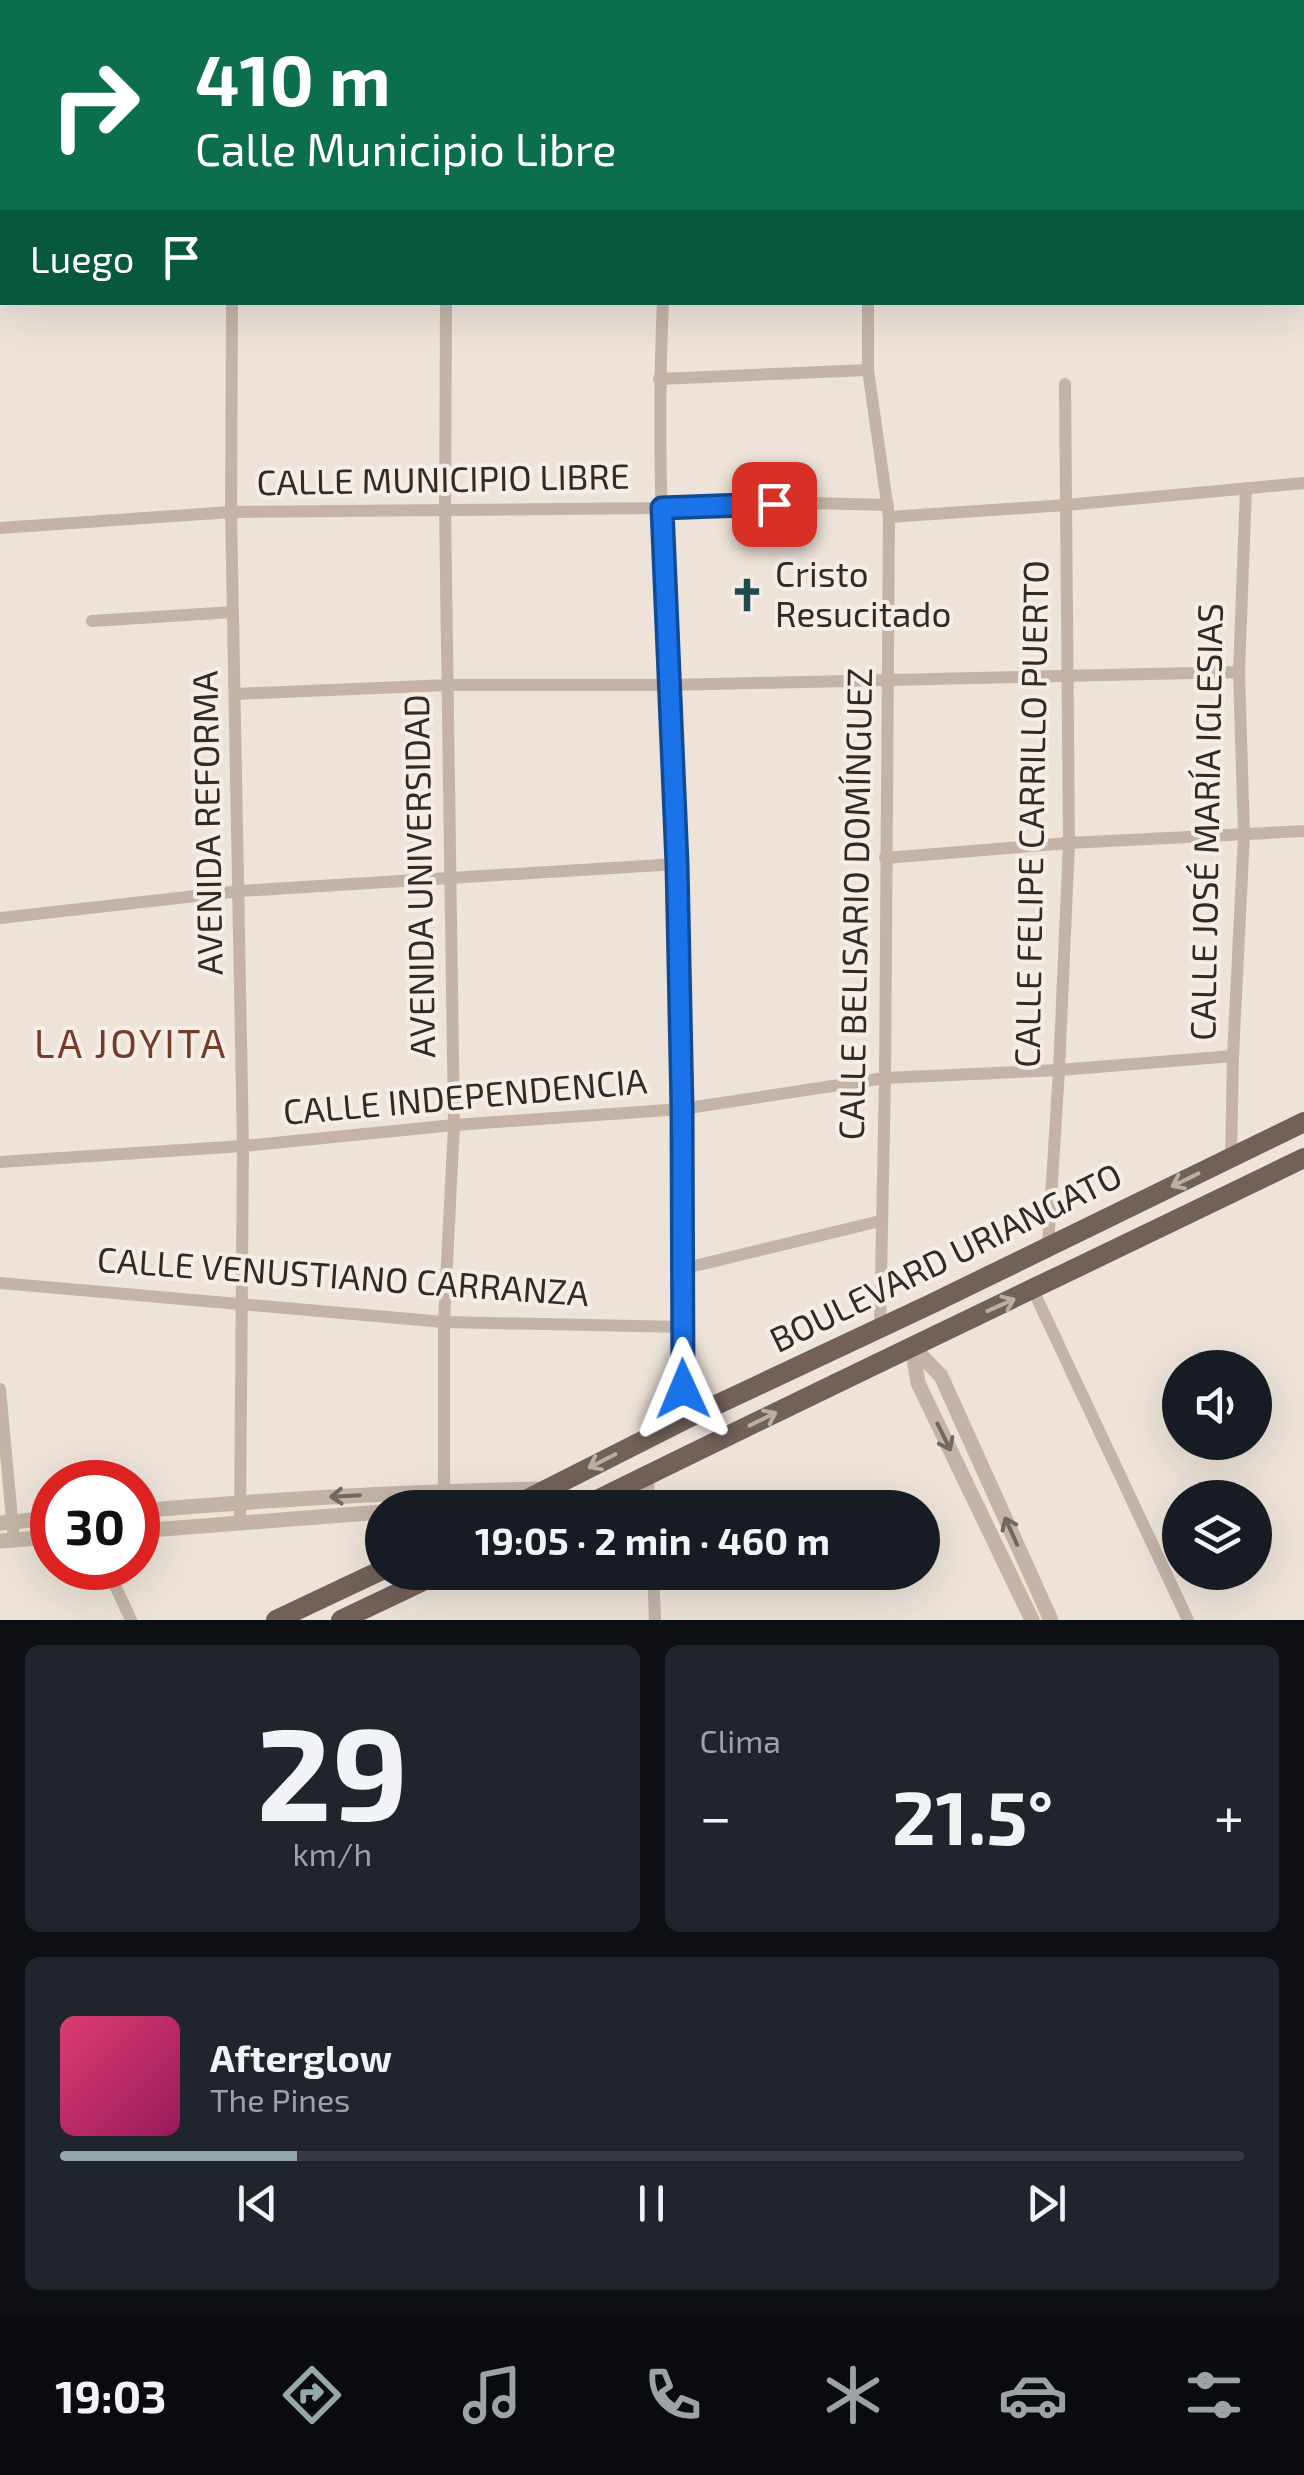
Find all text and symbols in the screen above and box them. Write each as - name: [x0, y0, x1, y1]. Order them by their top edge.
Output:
- text: 410 m: [195, 36, 391, 120]
- icon: right: [30, 40, 160, 170]
- text: Calle Municipio Libre: [195, 121, 616, 175]
- icon: arrive: [154, 230, 209, 285]
- text: Luego: [30, 235, 134, 281]
- street label: CALLE MUNICIPIO LIBRE: [256, 454, 630, 502]
- pin: [732, 462, 817, 547]
- icon: arrive: [747, 477, 802, 532]
- place label: Cristo Resucitado: [775, 552, 951, 634]
- street label: CALLE FELIPE CARRILLO PUERTO: [1005, 560, 1055, 1068]
- church icon: Cristo Resucitado: [728, 576, 766, 614]
- street label: CALLE JOSÉ MARÍA IGLESIAS: [1180, 603, 1230, 1041]
- street label: CALLE BELISARIO DOMÍNGUEZ: [829, 667, 879, 1141]
- street label: AVENIDA REFORMA: [182, 670, 230, 976]
- street label: AVENIDA UNIVERSIDAD: [394, 694, 442, 1058]
- district label: LA JOYITA: [34, 1018, 228, 1066]
- street label: CALLE INDEPENDENCIA: [281, 1058, 649, 1132]
- street label: BOULEVARD URIANGATO: [762, 1153, 1128, 1360]
- one-way arrow: [1170, 1171, 1200, 1190]
- street label: CALLE VENUSTIANO CARRANZA: [96, 1237, 591, 1313]
- one-way arrow: [985, 1295, 1016, 1313]
- position arrow: [631, 1337, 735, 1441]
- map controls: [1162, 1350, 1272, 1590]
- button: sound: [1162, 1350, 1272, 1460]
- one-way arrow: [747, 1408, 777, 1427]
- one-way arrow: [935, 1422, 954, 1451]
- one-way arrow: [588, 1452, 617, 1471]
- speed limit sign: 30: [30, 1460, 160, 1590]
- button: layers: [1162, 1480, 1272, 1590]
- one-way arrow: [330, 1487, 362, 1506]
- one-way arrow: [1001, 1516, 1019, 1547]
- text: 19:05 · 2 min · 460 m: [475, 1517, 830, 1563]
- text: 29: [256, 1691, 408, 1847]
- text: Clima: [700, 1721, 781, 1759]
- text: 21.5°: [892, 1770, 1053, 1860]
- text: −: [700, 1782, 732, 1848]
- text: +: [1214, 1782, 1244, 1848]
- text: km/h: [293, 1834, 372, 1872]
- text: Afterglow: [210, 2034, 392, 2080]
- text: The Pines: [210, 2080, 350, 2118]
- icon: previous: [230, 2176, 285, 2231]
- icon: pause: [624, 2176, 679, 2231]
- icon: next: [1019, 2176, 1074, 2231]
- icon: directions: [277, 2360, 347, 2430]
- icon: music: [457, 2360, 527, 2430]
- icon: phone: [638, 2360, 708, 2430]
- icon: climate: [818, 2360, 888, 2430]
- icon: car: [998, 2360, 1068, 2430]
- icon: filters: [1179, 2360, 1249, 2430]
- text: 19:03: [55, 2368, 167, 2422]

